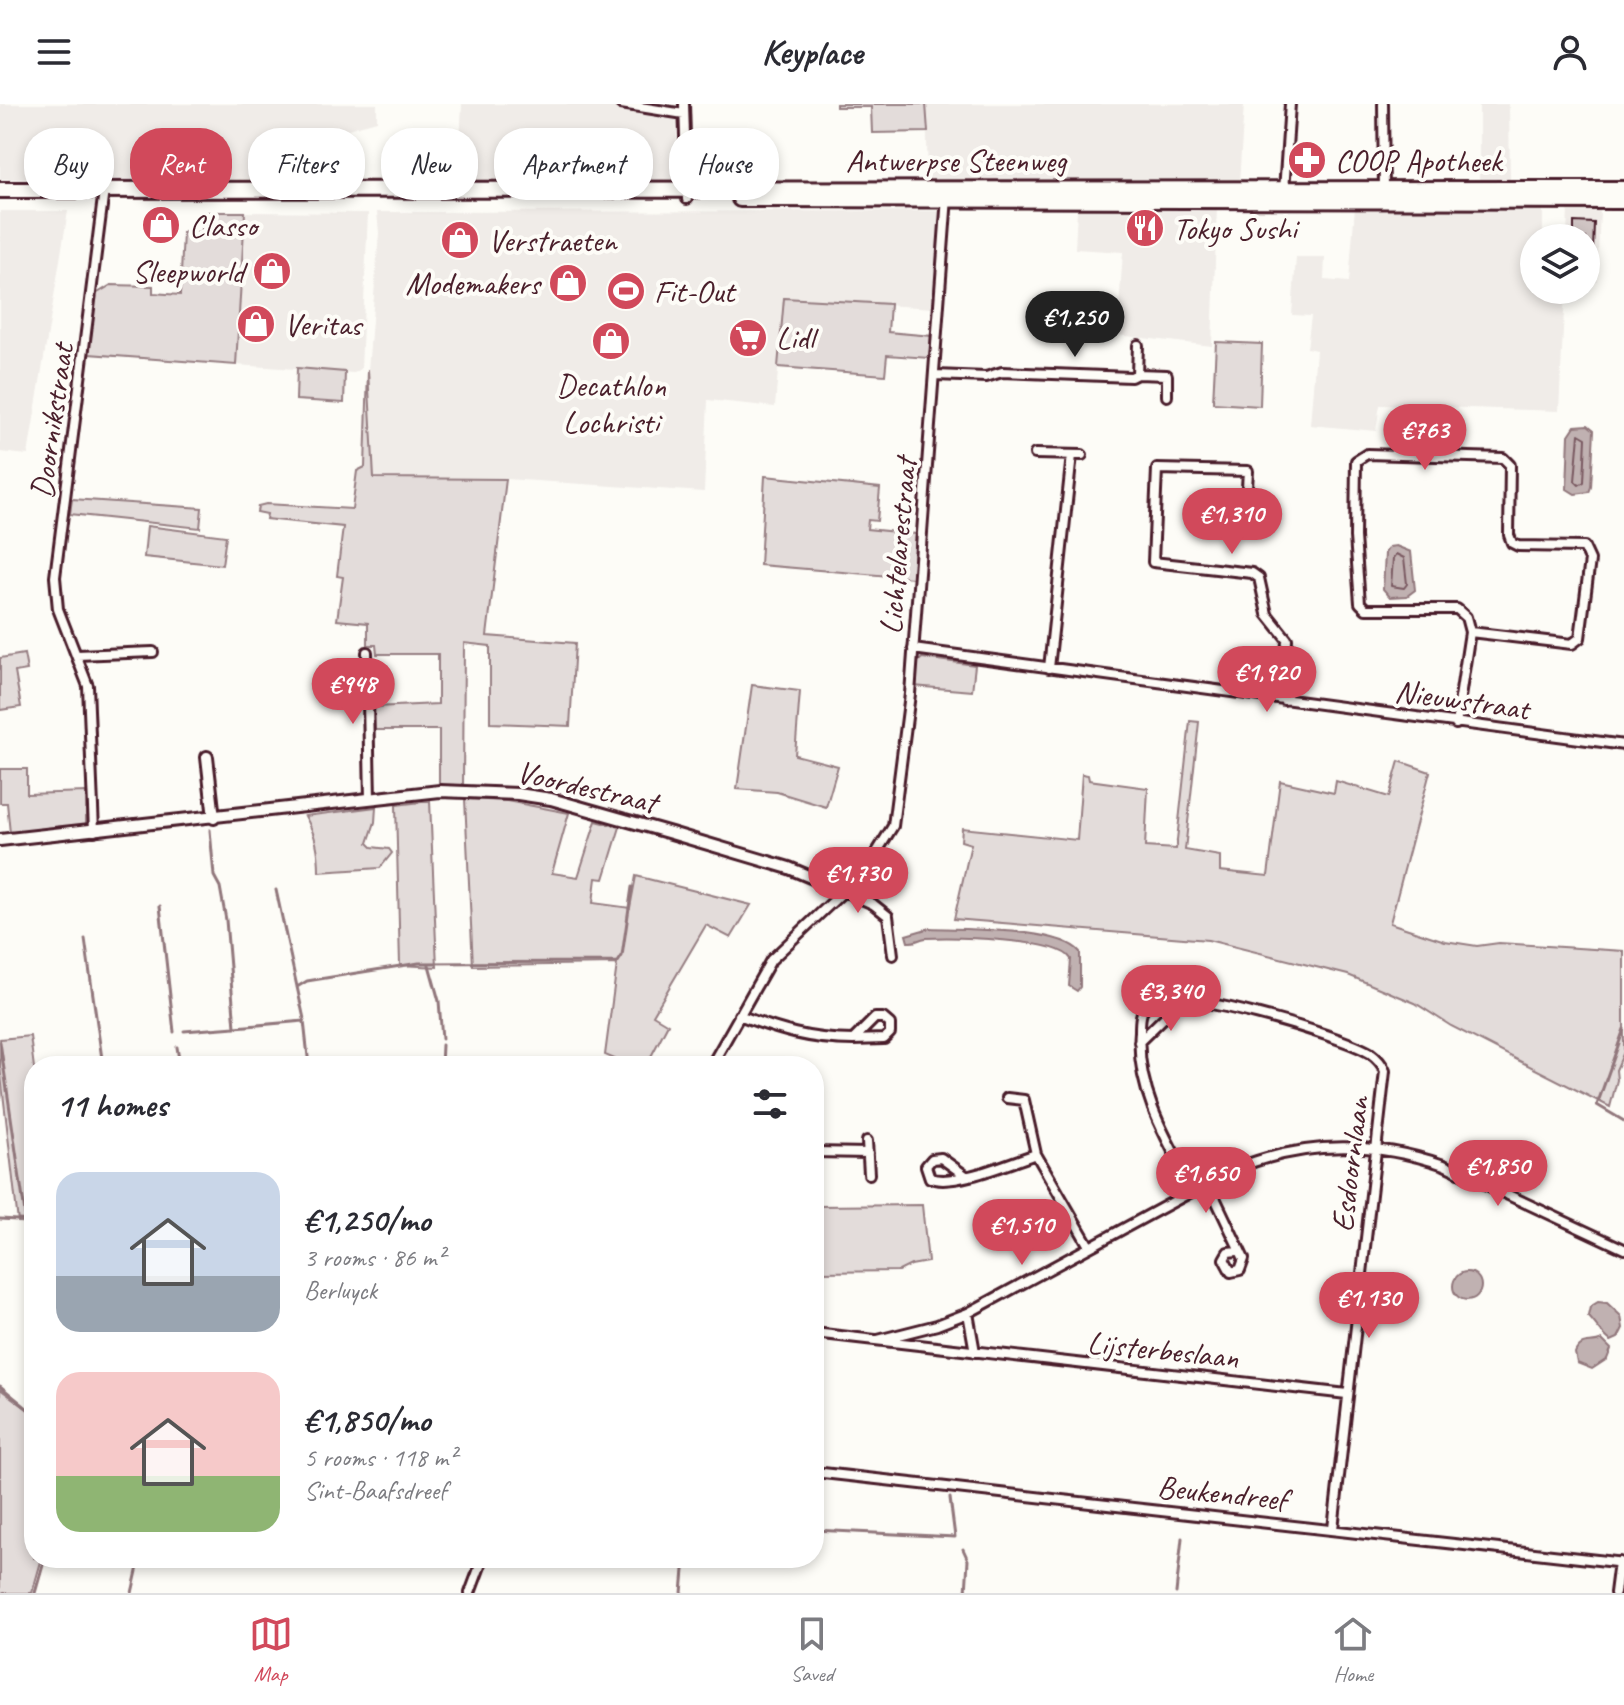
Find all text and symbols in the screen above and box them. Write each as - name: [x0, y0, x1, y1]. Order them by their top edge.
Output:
- text: Keyplace: [761, 29, 863, 75]
- icon: menu: [32, 30, 76, 74]
- icon: person: [1548, 30, 1592, 74]
- chip: Buy: [24, 128, 114, 200]
- chip: Rent: [130, 128, 232, 200]
- chip: Filters: [248, 128, 365, 200]
- chip: New: [381, 128, 478, 200]
- chip: Apartment: [494, 128, 653, 200]
- chip: House: [669, 128, 779, 200]
- pharmacy icon: COOP Apotheek: [1286, 139, 1328, 181]
- street label: Antwerpse Steenweg: [846, 140, 1068, 181]
- place label: COOP Apotheek: [1335, 140, 1504, 181]
- shop icon: Classo: [140, 204, 182, 246]
- place label: Classo: [189, 205, 260, 246]
- restaurant icon: Tokyo Sushi: [1124, 207, 1166, 249]
- place label: Tokyo Sushi: [1173, 208, 1301, 249]
- shop icon: Verstraeten: [439, 219, 481, 261]
- place label: Verstraeten: [488, 220, 618, 261]
- map controls: [1520, 224, 1600, 304]
- button: layers: [1520, 224, 1600, 304]
- shop icon: Sleepworld: [251, 250, 293, 292]
- place label: Sleepworld: [132, 251, 248, 292]
- shop icon: Modemakers: [547, 262, 589, 304]
- place label: Modemakers: [405, 263, 542, 304]
- sports icon: Fit-Out: [605, 270, 647, 312]
- place label: Fit-Out: [654, 271, 738, 312]
- pin: €1,250: [1010, 291, 1140, 359]
- text: €1,250: [1043, 300, 1107, 333]
- shop icon: Veritas: [235, 303, 277, 345]
- place label: Veritas: [284, 304, 364, 345]
- supermarket icon: Lidl: [727, 317, 769, 359]
- place label: Lidl: [776, 318, 820, 359]
- shop icon: Decathlon Lochristi: [590, 320, 632, 362]
- street label: Doornikstraat: [21, 338, 84, 501]
- place label: Decathlon Lochristi: [556, 365, 666, 443]
- pin: €763: [1378, 404, 1472, 472]
- text: €763: [1401, 413, 1449, 446]
- street label: Lichtelarestraat: [870, 452, 927, 636]
- pin: €1,310: [1167, 488, 1297, 556]
- text: €1,310: [1200, 497, 1264, 530]
- pin: €1,920: [1202, 646, 1332, 714]
- text: €1,920: [1235, 655, 1299, 688]
- pin: €948: [306, 658, 400, 726]
- text: €948: [330, 667, 376, 700]
- street label: Nieuwstraat: [1392, 670, 1535, 730]
- street label: Voordestraat: [513, 751, 665, 824]
- pin: €1,730: [793, 847, 923, 915]
- text: €1,730: [826, 856, 890, 889]
- pin: €3,340: [1106, 965, 1236, 1033]
- text: €3,340: [1139, 974, 1203, 1007]
- icon: filters: [748, 1082, 792, 1126]
- text: 11 homes: [56, 1083, 167, 1126]
- street label: Esdoornlaan: [1321, 1093, 1379, 1234]
- pin: €1,850: [1433, 1140, 1563, 1208]
- pin: €1,650: [1141, 1147, 1271, 1215]
- text: €1,850: [1466, 1149, 1530, 1182]
- text: €1,650: [1174, 1156, 1238, 1189]
- text: €1,250/mo: [304, 1198, 430, 1241]
- pin: €1,510: [957, 1199, 1087, 1267]
- icon: home: [120, 1204, 216, 1300]
- text: €1,510: [990, 1208, 1054, 1241]
- text: 3 rooms · 86 m²: [304, 1241, 445, 1274]
- pin: €1,130: [1304, 1272, 1434, 1340]
- text: Berluyck: [304, 1274, 377, 1307]
- text: €1,130: [1337, 1281, 1401, 1314]
- street label: Lijsterbeslaan: [1085, 1322, 1241, 1378]
- text: €1,850/mo: [304, 1398, 430, 1441]
- icon: home: [120, 1404, 216, 1500]
- text: 5 rooms · 118 m²: [304, 1441, 456, 1474]
- street label: Beukendreef: [1155, 1466, 1295, 1521]
- text: Sint-Baafsdreef: [304, 1474, 447, 1507]
- tab: Map: [249, 1612, 293, 1688]
- tab: Saved: [790, 1612, 834, 1688]
- tab: Home: [1331, 1612, 1375, 1688]

